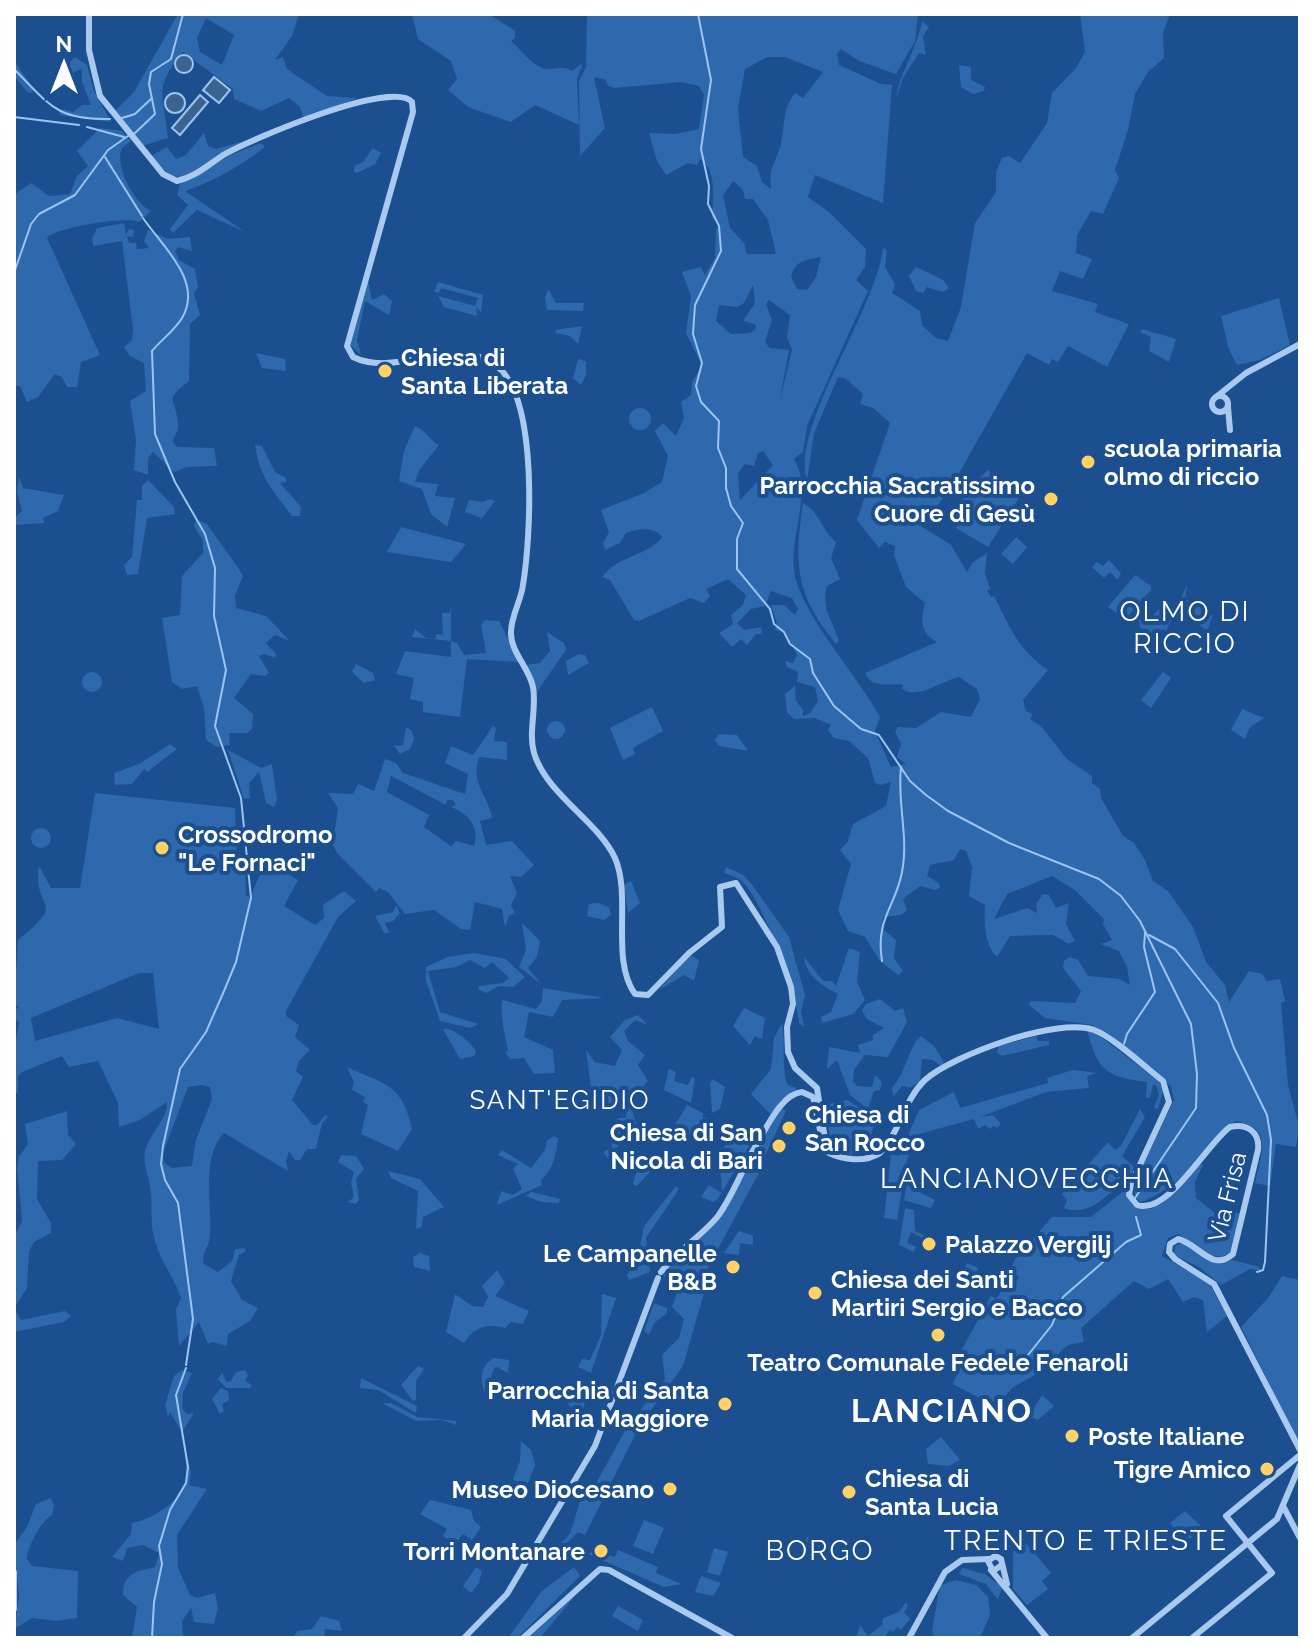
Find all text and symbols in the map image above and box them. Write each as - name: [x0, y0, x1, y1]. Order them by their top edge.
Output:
- north arrow: [24, 24, 104, 104]
- text: N: [56, 31, 72, 57]
- place label: Chiesa di Santa Liberata: [401, 343, 568, 400]
- marker: Chiesa di Santa Liberata: [376, 362, 394, 380]
- place label: scuola primaria olmo di riccio: [1104, 434, 1282, 491]
- marker: scuola primaria olmo di riccio: [1079, 453, 1097, 471]
- place label: Parrocchia Sacratissimo Cuore di Gesù: [759, 471, 1035, 528]
- marker: Parrocchia Sacratissimo Cuore di Gesù: [1042, 490, 1060, 508]
- district label: OLMO DI RICCIO: [1119, 595, 1251, 660]
- place label: Crossodromo "Le Fornaci": [178, 820, 332, 877]
- marker: Crossodromo "Le Fornaci": [153, 839, 171, 857]
- district label: SANT'EGIDIO: [469, 1085, 651, 1115]
- place label: Chiesa di San Rocco: [805, 1100, 925, 1157]
- place label: Chiesa di San Nicola di Bari: [610, 1118, 763, 1175]
- marker: Chiesa di San Rocco: [780, 1119, 798, 1137]
- marker: Chiesa di San Nicola di Bari: [770, 1137, 788, 1155]
- street label: Via Frisa: [1202, 1149, 1252, 1245]
- district label: LANCIANOVECCHIA: [880, 1162, 1174, 1195]
- place label: Palazzo Vergilj: [945, 1230, 1111, 1259]
- marker: Palazzo Vergilj: [920, 1235, 938, 1253]
- place label: Le Campanelle B&B: [543, 1239, 717, 1296]
- marker: Le Campanelle B&B: [724, 1258, 742, 1276]
- place label: Chiesa dei Santi Martiri Sergio e Bacco: [831, 1265, 1083, 1322]
- marker: Chiesa dei Santi Martiri Sergio e Bacco: [806, 1284, 824, 1302]
- marker: Teatro Comunale Fedele Fenaroli: [929, 1326, 947, 1344]
- place label: Teatro Comunale Fedele Fenaroli: [747, 1348, 1129, 1377]
- place label: Parrocchia di Santa Maria Maggiore: [487, 1376, 709, 1433]
- district label: LANCIANO: [851, 1392, 1033, 1429]
- marker: Parrocchia di Santa Maria Maggiore: [716, 1395, 734, 1413]
- place label: Poste Italiane: [1088, 1422, 1244, 1451]
- marker: Poste Italiane: [1063, 1427, 1081, 1445]
- place label: Tigre Amico: [1114, 1455, 1251, 1484]
- marker: Tigre Amico: [1258, 1460, 1276, 1478]
- place label: Chiesa di Santa Lucia: [865, 1464, 999, 1521]
- place label: Museo Diocesano: [452, 1475, 654, 1504]
- marker: Museo Diocesano: [661, 1480, 679, 1498]
- marker: Chiesa di Santa Lucia: [840, 1483, 858, 1501]
- district label: TRENTO E TRIESTE: [944, 1524, 1228, 1557]
- district label: BORGO: [765, 1534, 875, 1567]
- place label: Torri Montanare: [403, 1537, 585, 1566]
- marker: Torri Montanare: [592, 1542, 610, 1560]

